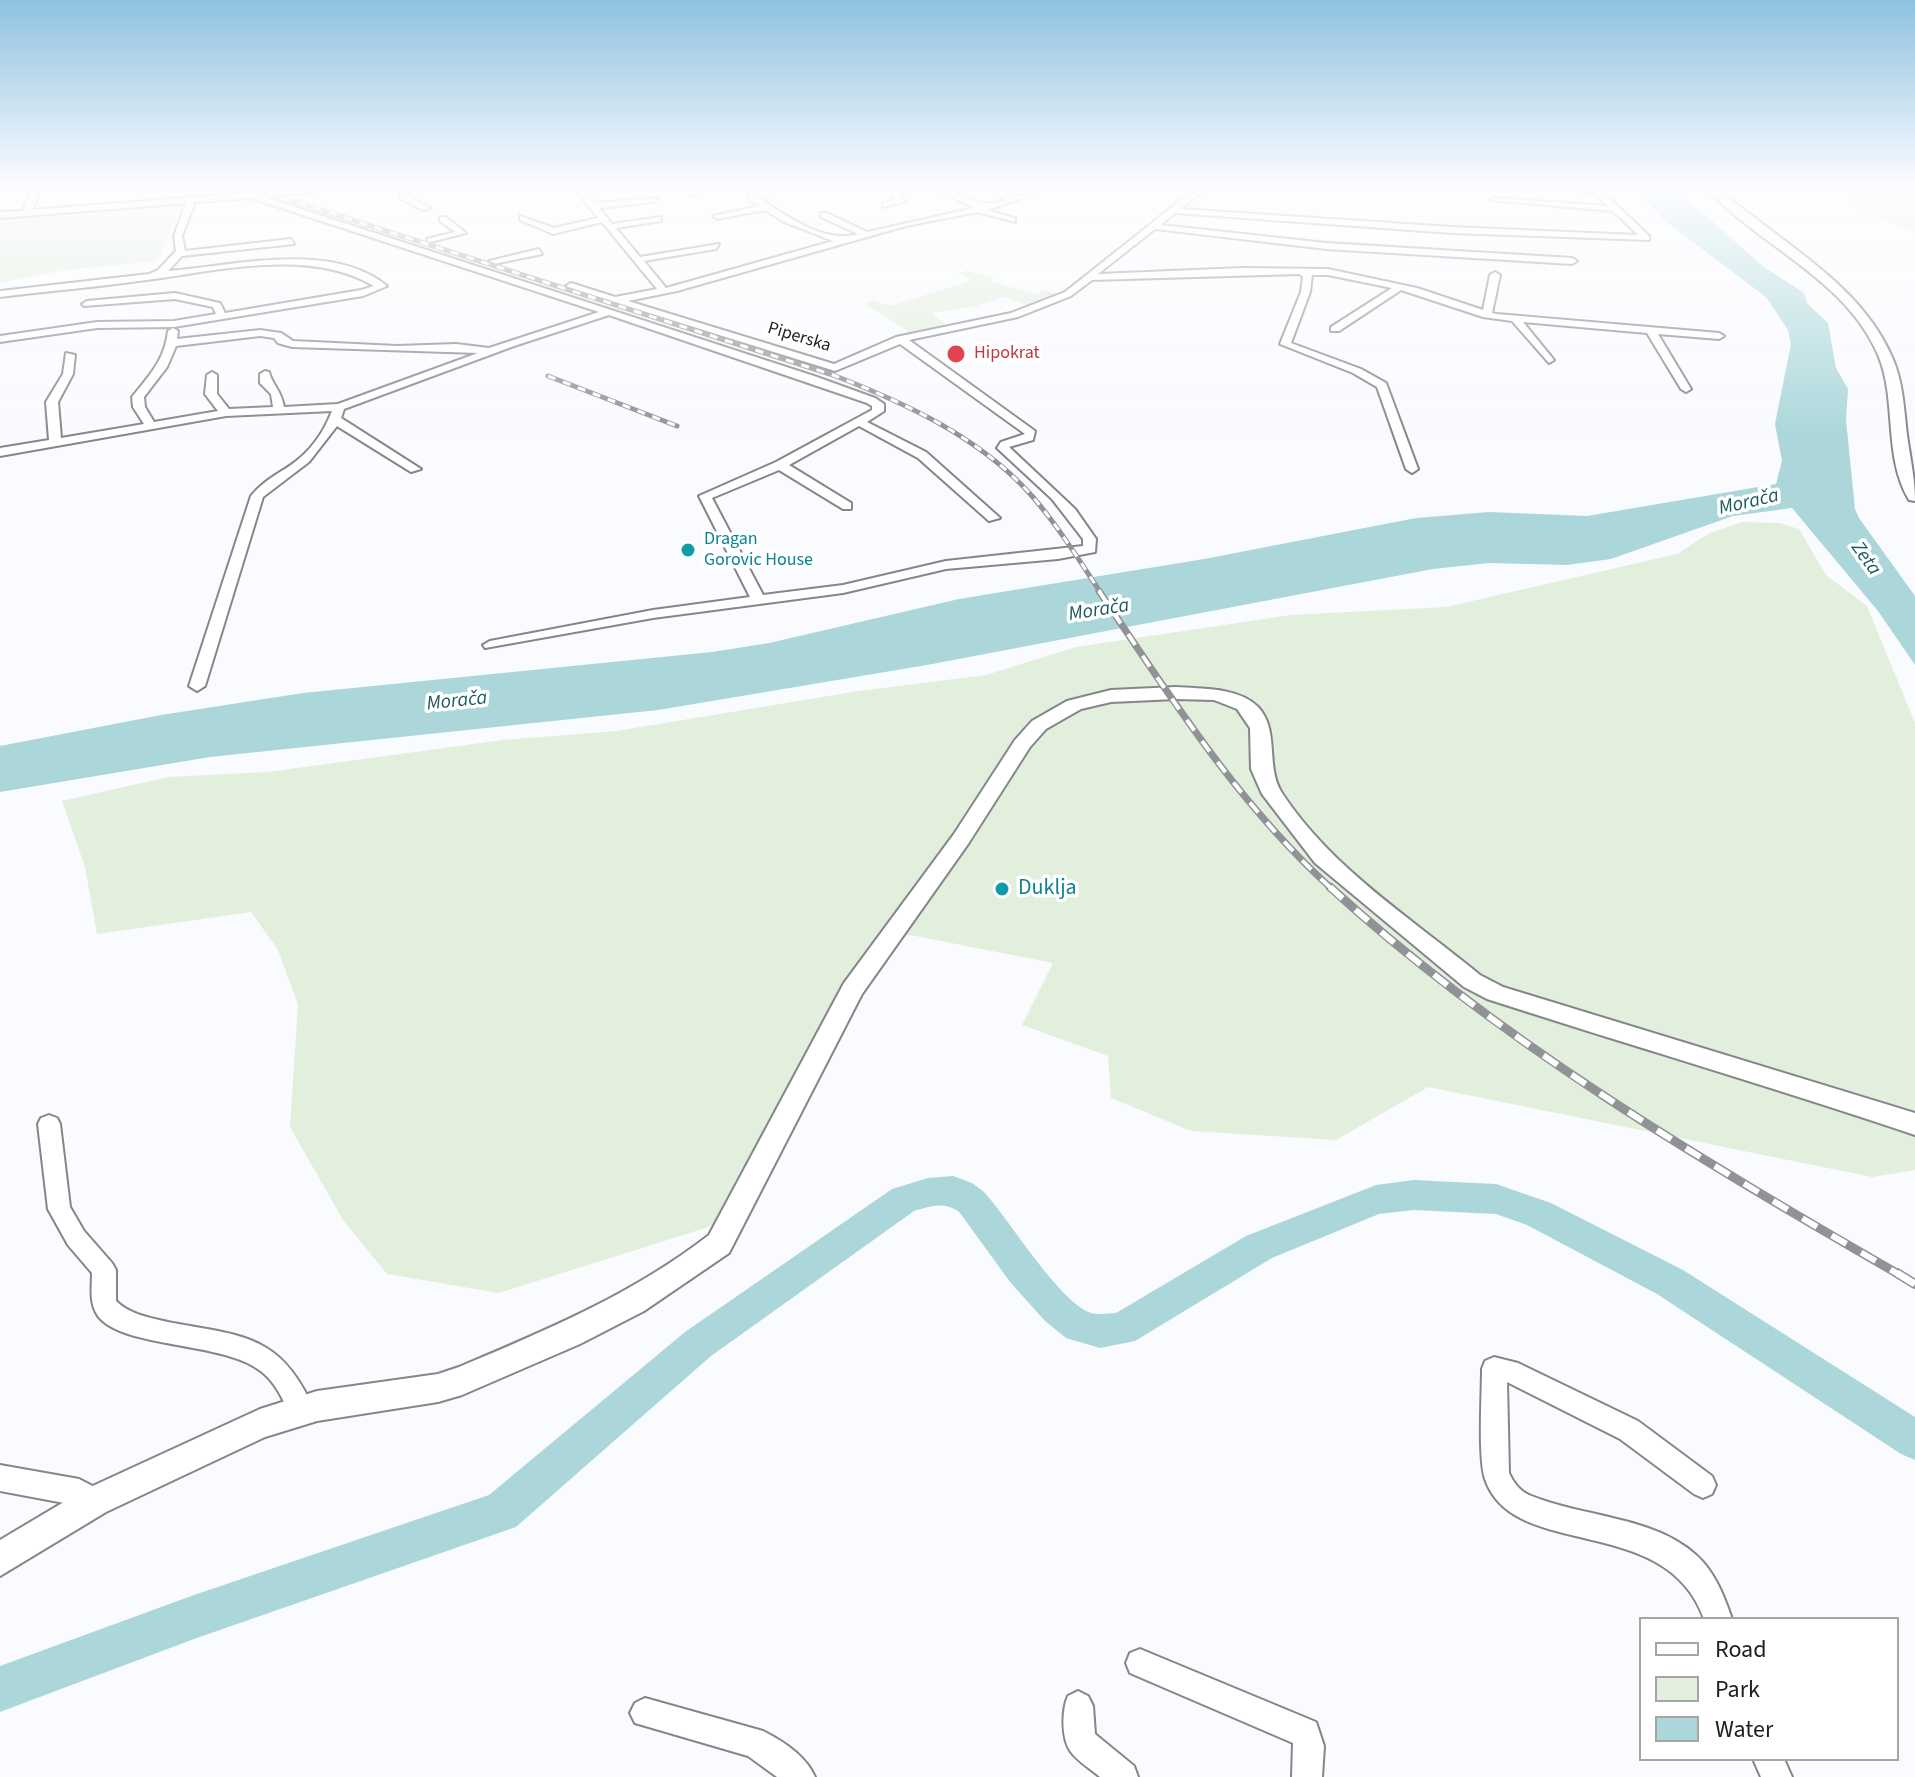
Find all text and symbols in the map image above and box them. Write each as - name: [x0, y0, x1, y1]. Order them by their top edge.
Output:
- street label: Piperska: [765, 318, 833, 358]
- marker: Hipokrat: [945, 343, 967, 365]
- place label: Hipokrat: [974, 343, 1040, 365]
- water label: Morača: [1717, 484, 1781, 522]
- place label: Dragan Gorovic House: [704, 529, 813, 572]
- water label: Zeta: [1845, 537, 1885, 581]
- marker: Dragan Gorovic House: [679, 541, 697, 559]
- water label: Morača: [1067, 594, 1131, 628]
- water label: Morača: [425, 687, 489, 717]
- place label: Duklja: [1018, 876, 1077, 902]
- marker: Duklja: [993, 880, 1011, 898]
- legend: [1639, 1617, 1899, 1761]
- text: Road: [1715, 1632, 1767, 1667]
- text: Park: [1715, 1672, 1760, 1707]
- text: Water: [1715, 1712, 1773, 1747]

